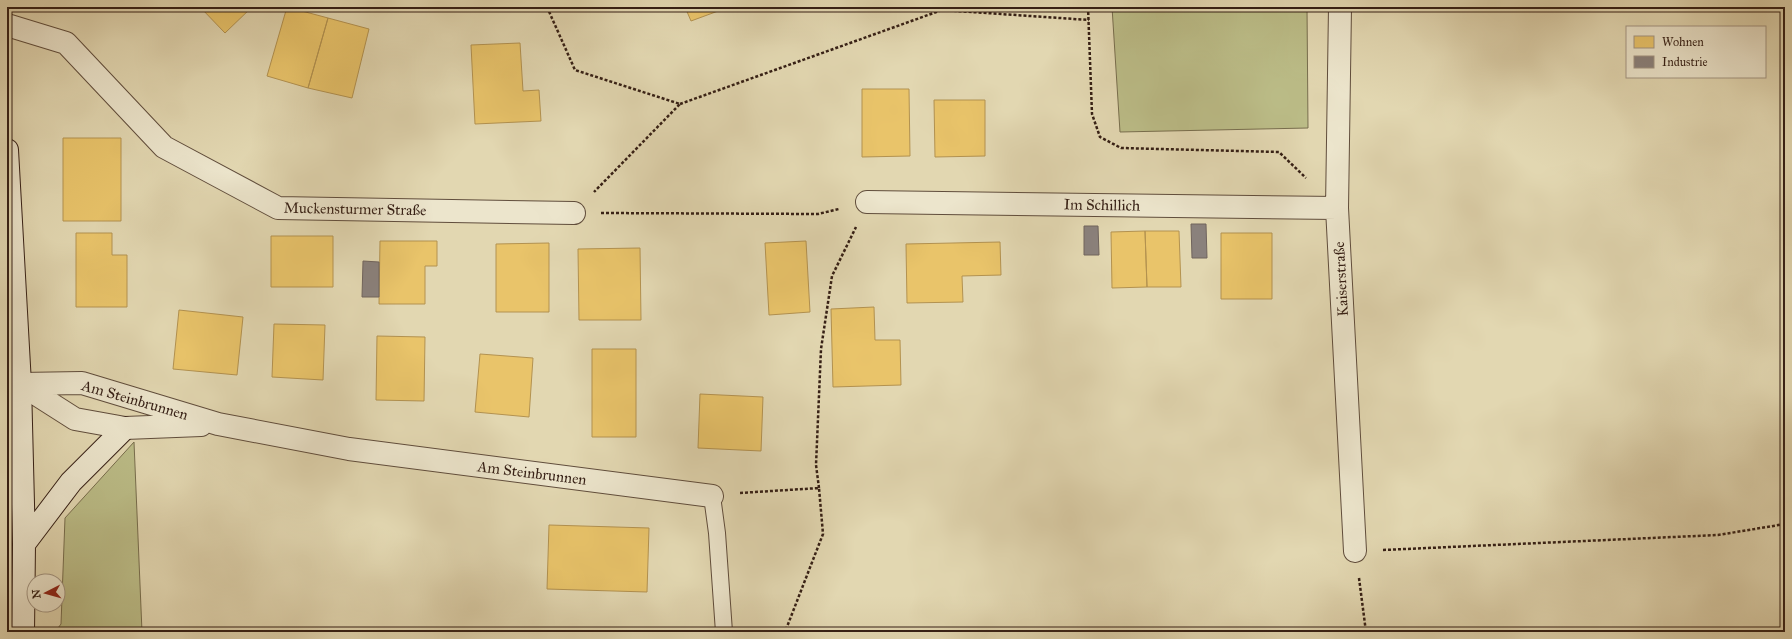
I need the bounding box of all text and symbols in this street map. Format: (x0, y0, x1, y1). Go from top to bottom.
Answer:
legend (1626, 26, 1766, 78)
text: Wohnen (1662, 35, 1704, 49)
text: Industrie (1662, 55, 1707, 69)
street label: Im Schillich (1064, 195, 1141, 215)
street label: Muckensturmer Straße (283, 199, 427, 219)
street label: Kaiserstraße (1330, 241, 1352, 317)
street label: Am Steinbrunnen (79, 376, 190, 424)
street label: Am Steinbrunnen (475, 457, 588, 489)
north arrow (26, 573, 66, 613)
text: N (30, 588, 44, 599)

